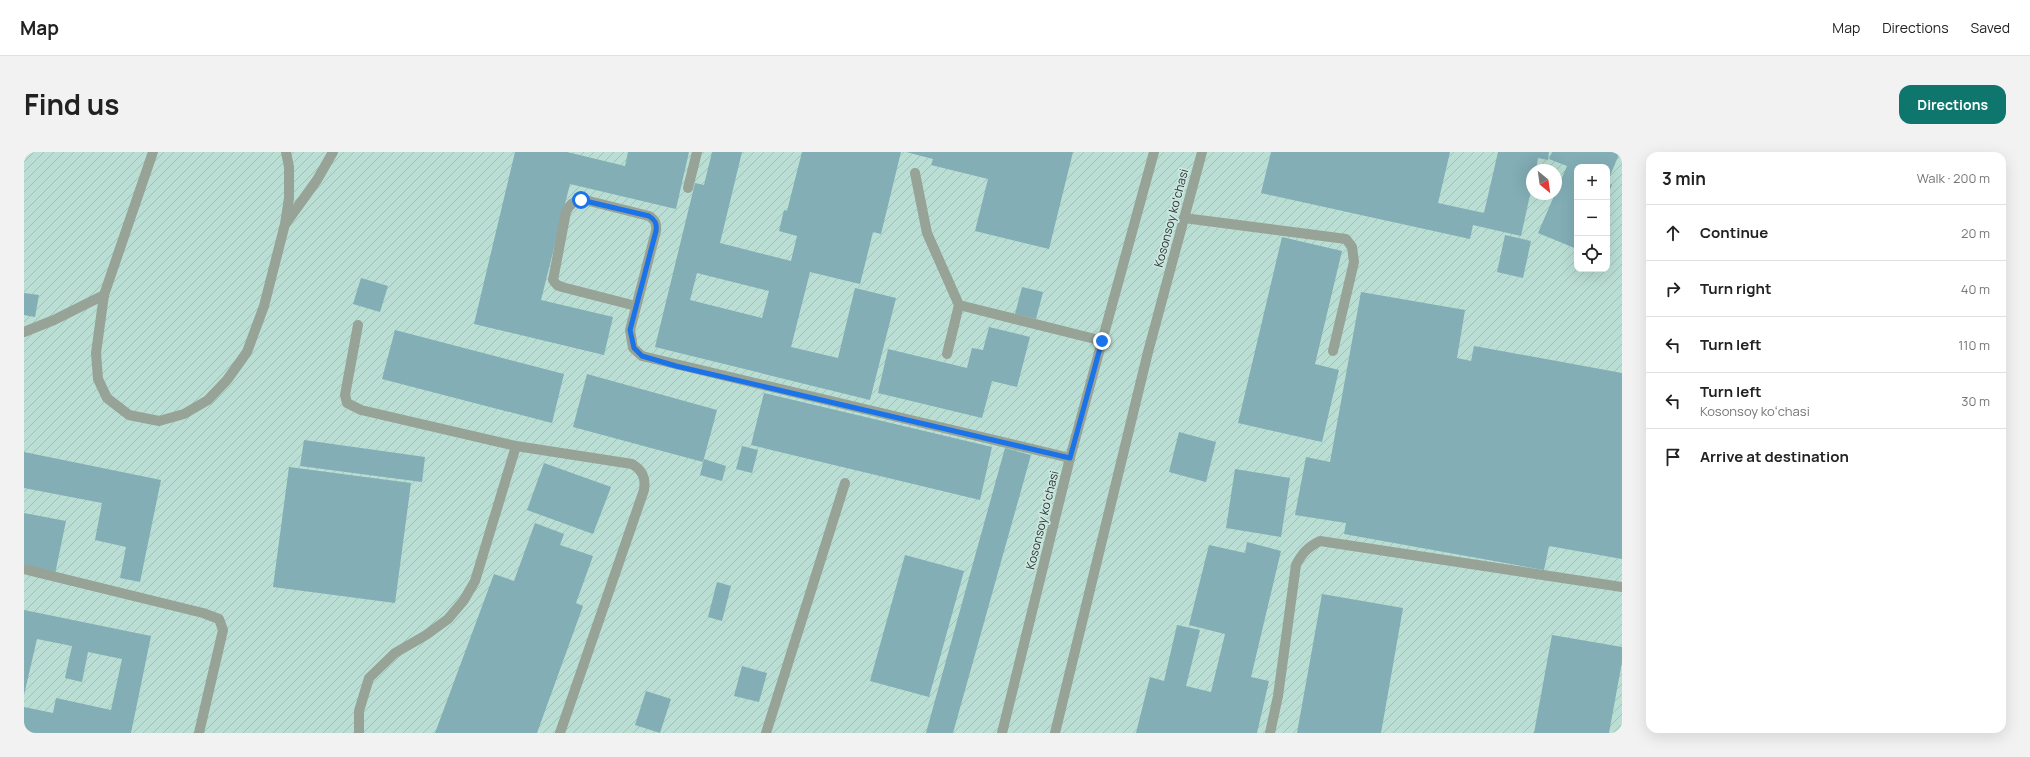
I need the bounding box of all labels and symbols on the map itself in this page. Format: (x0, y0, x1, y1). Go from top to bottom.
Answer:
north arrow (1526, 164, 1562, 200)
street label: Kosonsoy koʻchasi (1150, 167, 1192, 269)
route start (572, 191, 590, 209)
route end (1093, 332, 1111, 350)
street label: Kosonsoy koʻchasi (1022, 469, 1062, 571)

